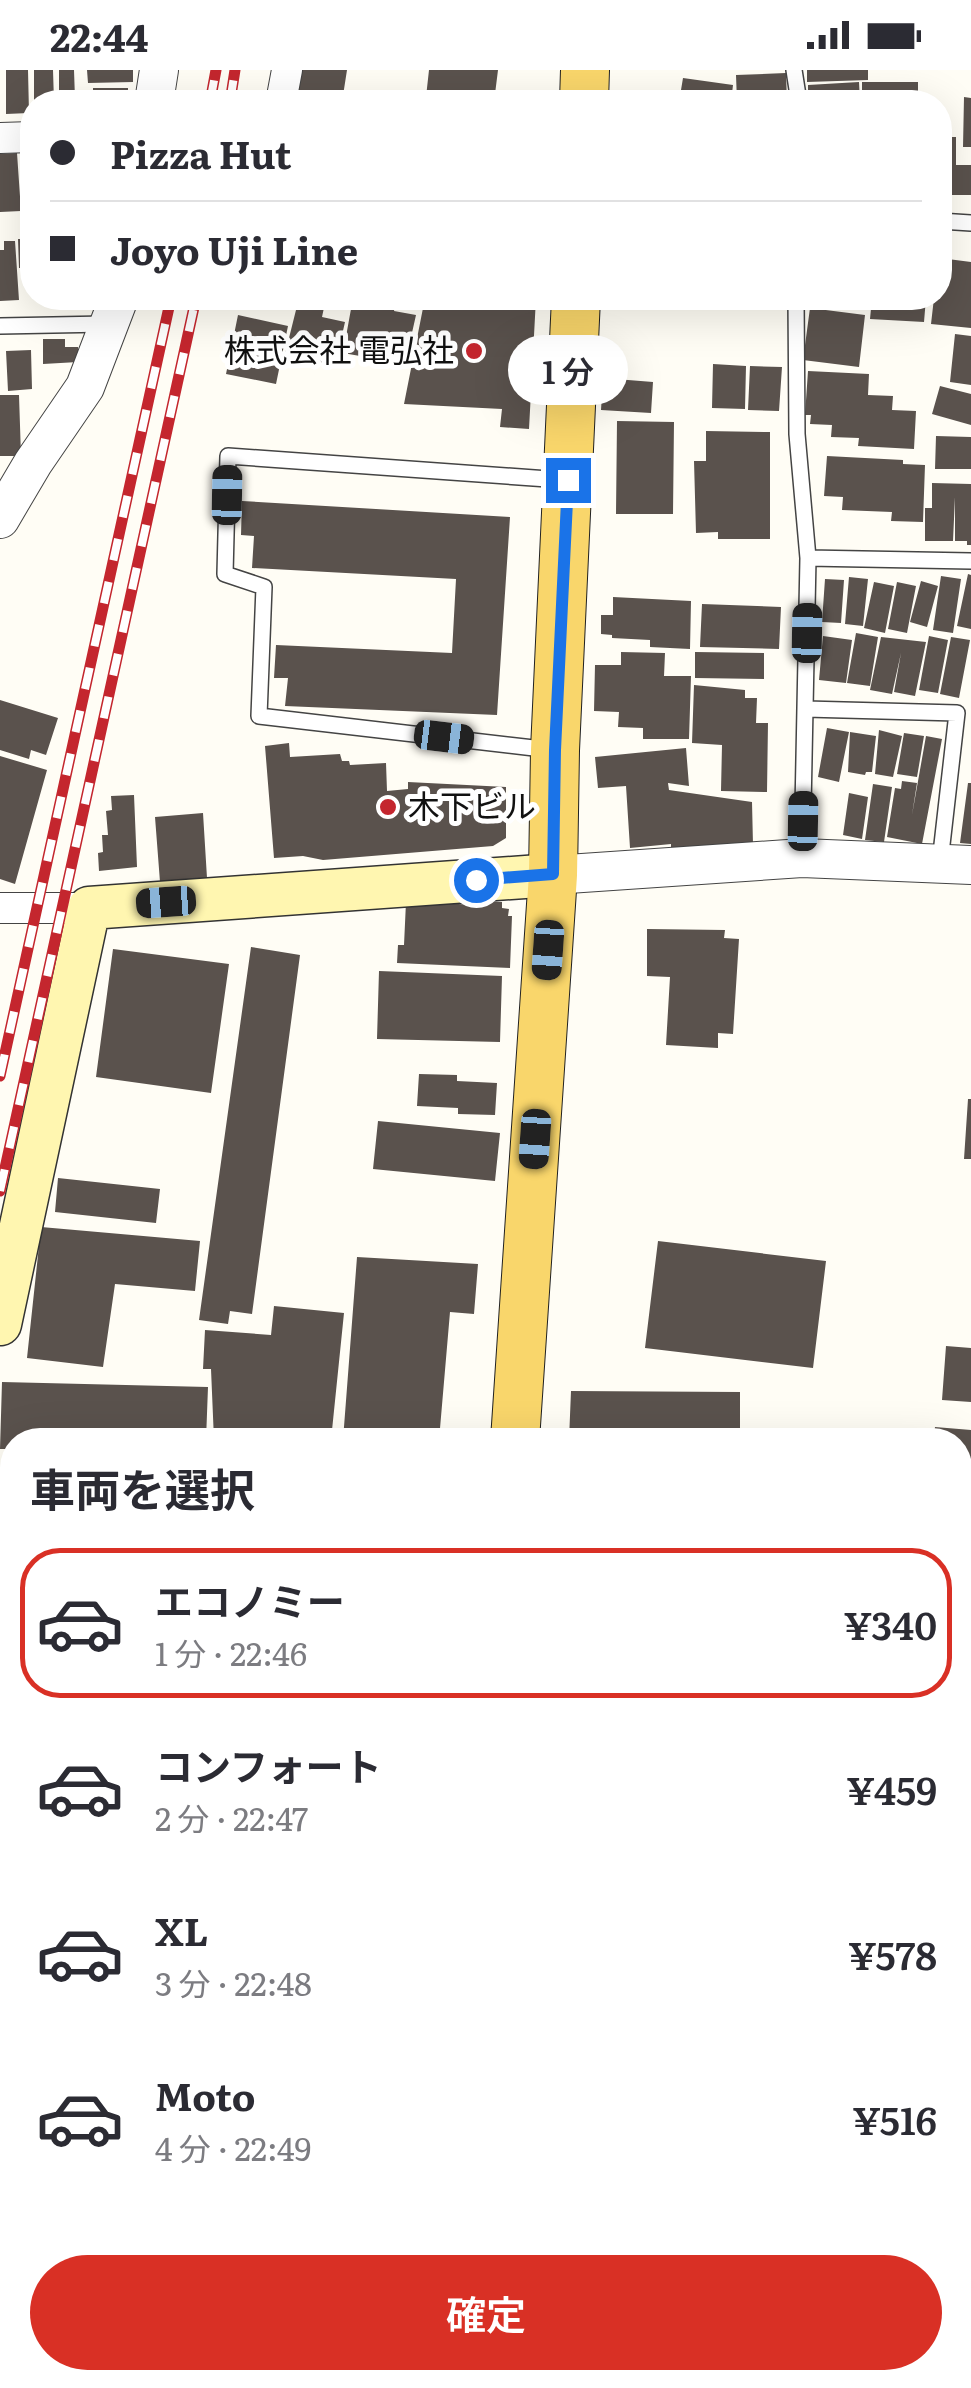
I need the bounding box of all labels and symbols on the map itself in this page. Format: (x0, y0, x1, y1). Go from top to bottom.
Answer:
place label: 株式会社 電弘社 (224, 324, 454, 372)
callout: 1 分 (508, 335, 628, 405)
marker: 株式会社 電弘社 (463, 340, 485, 362)
route end (546, 458, 591, 503)
car (211, 465, 243, 525)
car (791, 603, 823, 663)
car (412, 718, 476, 756)
place label: 木下ビル (408, 780, 536, 828)
car (787, 791, 819, 851)
marker: 木下ビル (377, 796, 399, 818)
route start (454, 858, 499, 903)
car (135, 885, 197, 919)
car (531, 919, 565, 981)
car (518, 1108, 552, 1170)

